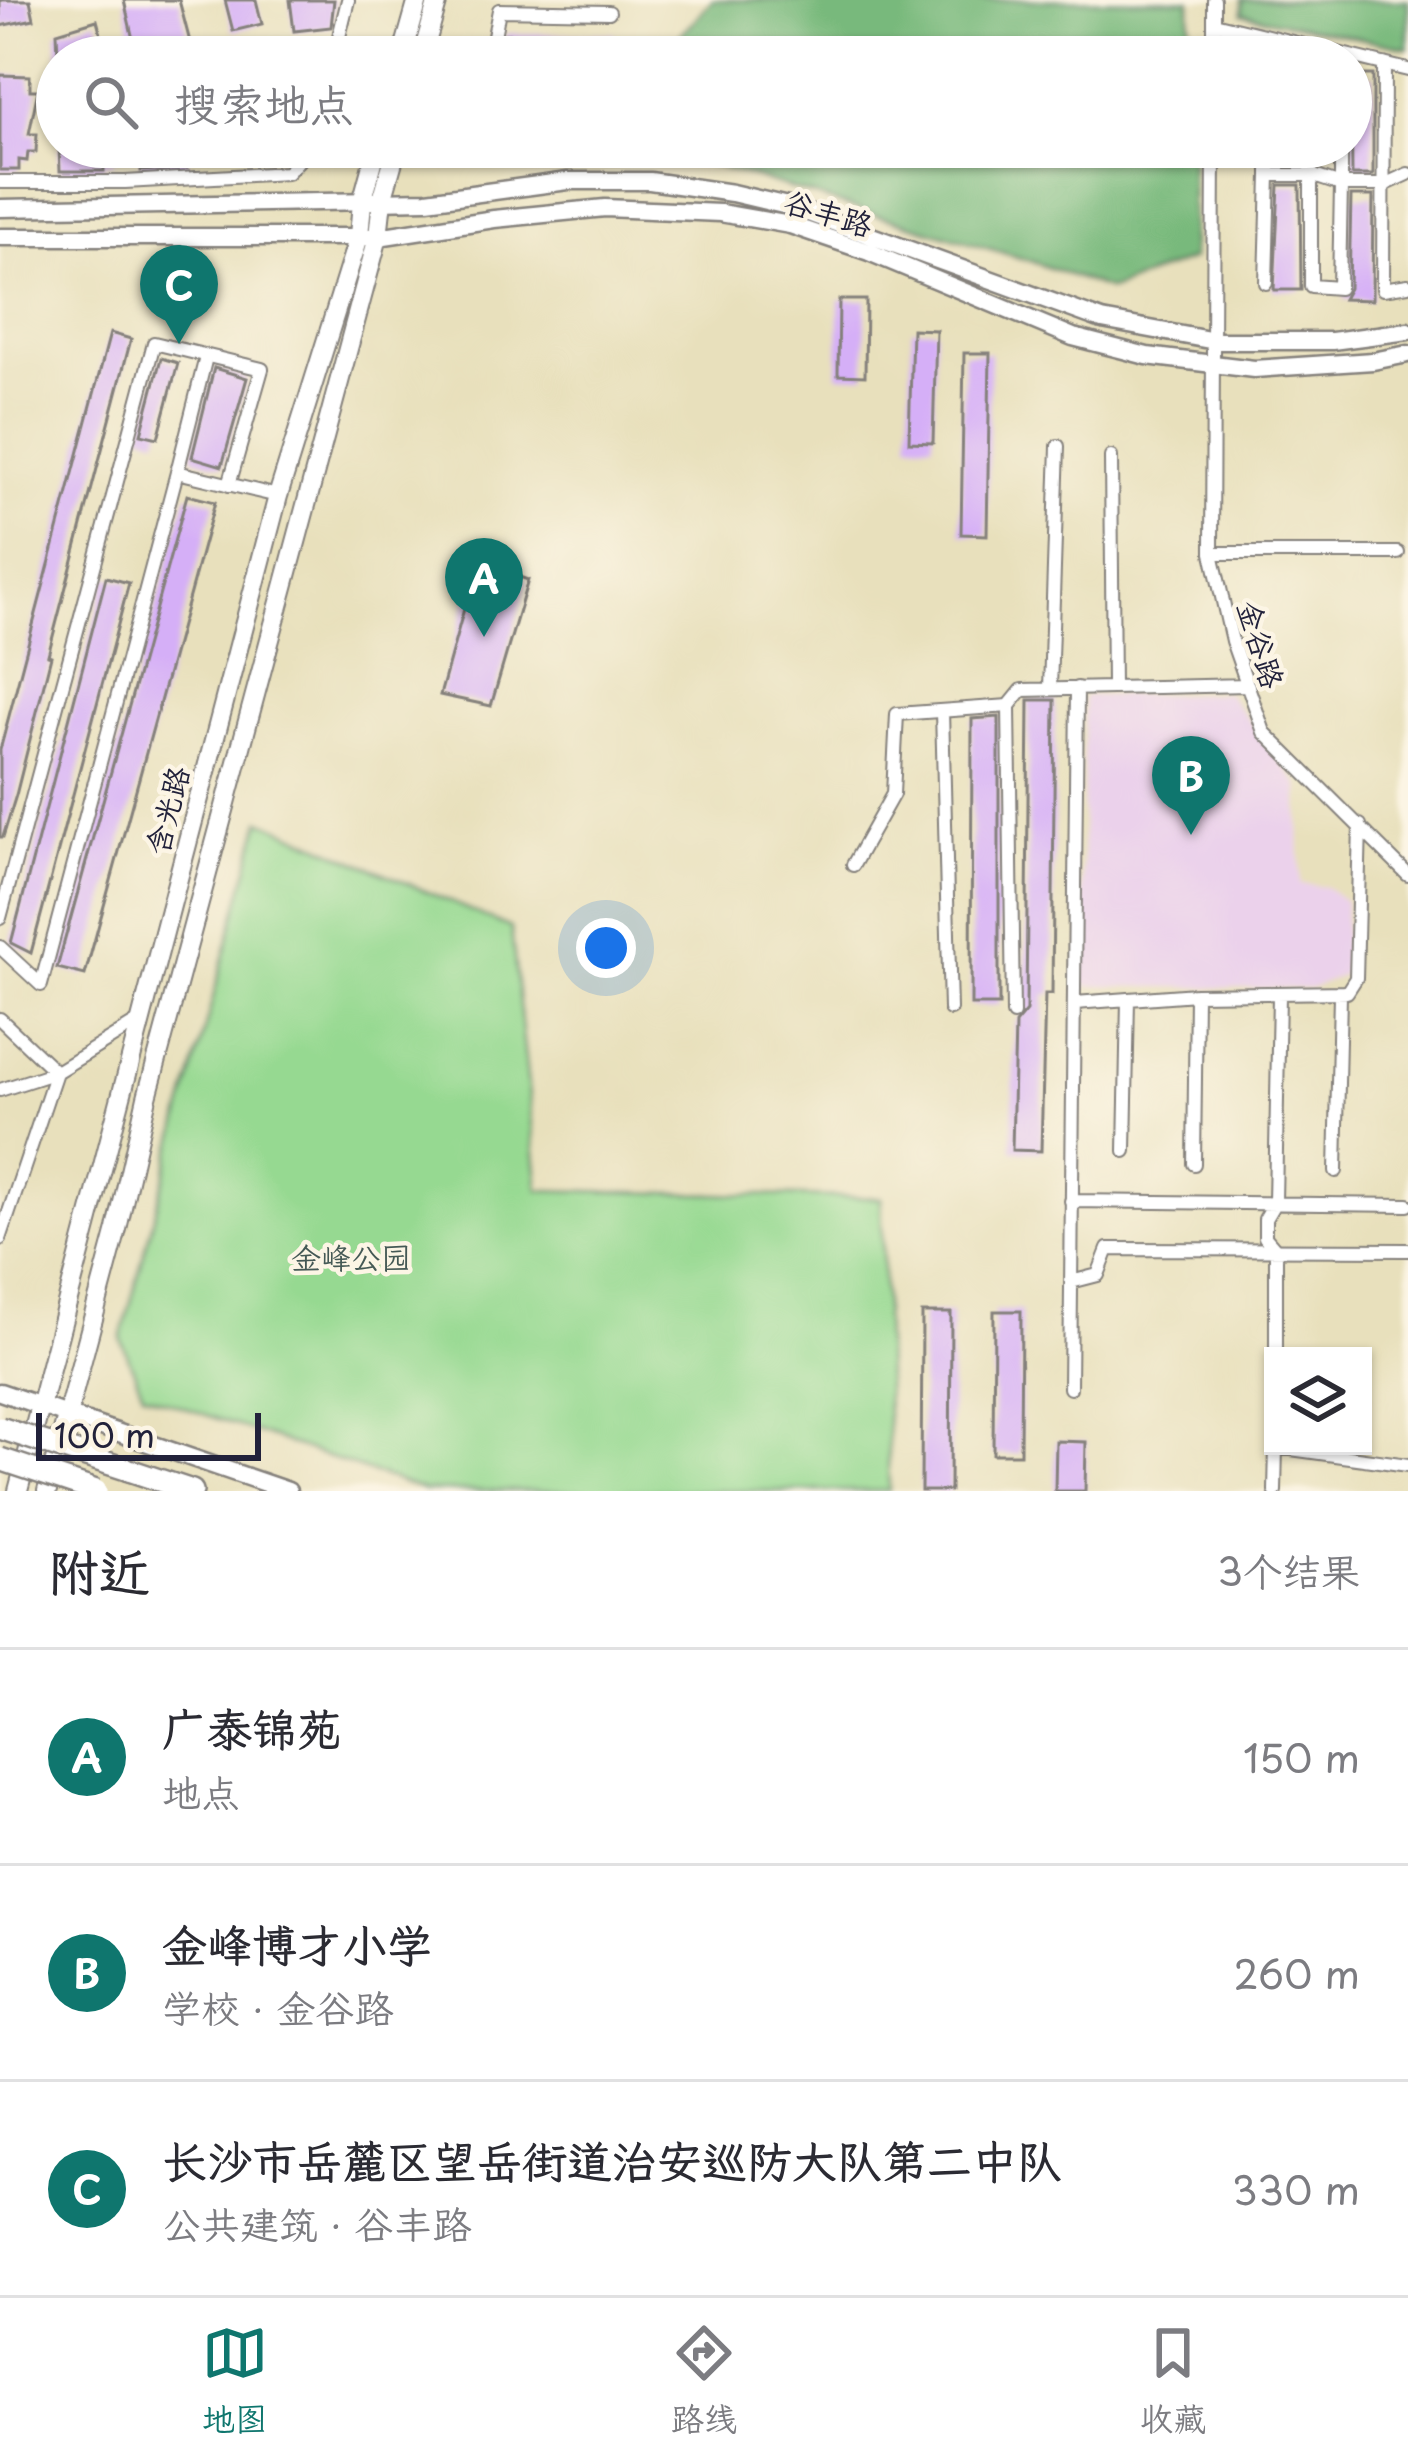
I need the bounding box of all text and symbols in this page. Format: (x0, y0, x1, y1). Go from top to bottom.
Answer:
search box (36, 36, 1372, 168)
text: 搜索地点 (174, 68, 354, 136)
icon: search (78, 69, 144, 135)
street label: 谷丰路 (779, 177, 879, 247)
pin: C (140, 245, 218, 344)
pin: A (445, 538, 523, 637)
street label: 金谷路 (1227, 594, 1297, 694)
pin: B (1152, 736, 1230, 835)
street label: 含光路 (133, 761, 199, 859)
your location (576, 918, 636, 978)
park label: 金峰公园 (291, 1234, 411, 1279)
map controls (1264, 1347, 1372, 1455)
button: layers (1264, 1347, 1372, 1455)
scale bar (36, 1407, 261, 1460)
text: 100 m (54, 1409, 155, 1459)
text: 附近 (48, 1531, 150, 1608)
text: 3个结果 (1217, 1540, 1360, 1599)
text: 广泰锦苑 (162, 1693, 342, 1761)
text: A (72, 1727, 102, 1786)
text: 150 m (1243, 1727, 1360, 1786)
text: 地点 (162, 1761, 240, 1820)
text: 金峰博才小学 (162, 1909, 432, 1977)
text: B (74, 1943, 100, 2002)
text: 260 m (1233, 1943, 1360, 2002)
text: 学校 · 金谷路 (162, 1977, 394, 2036)
text: 长沙市岳麓区望岳街道治安巡防大队第二中队 (162, 2125, 1062, 2193)
text: C (72, 2159, 102, 2218)
text: 330 m (1232, 2159, 1360, 2218)
text: 公共建筑 · 谷丰路 (162, 2193, 472, 2252)
tab: 地图 (202, 2320, 268, 2442)
tab: 路线 (671, 2320, 737, 2442)
tab: 收藏 (1140, 2320, 1206, 2442)

